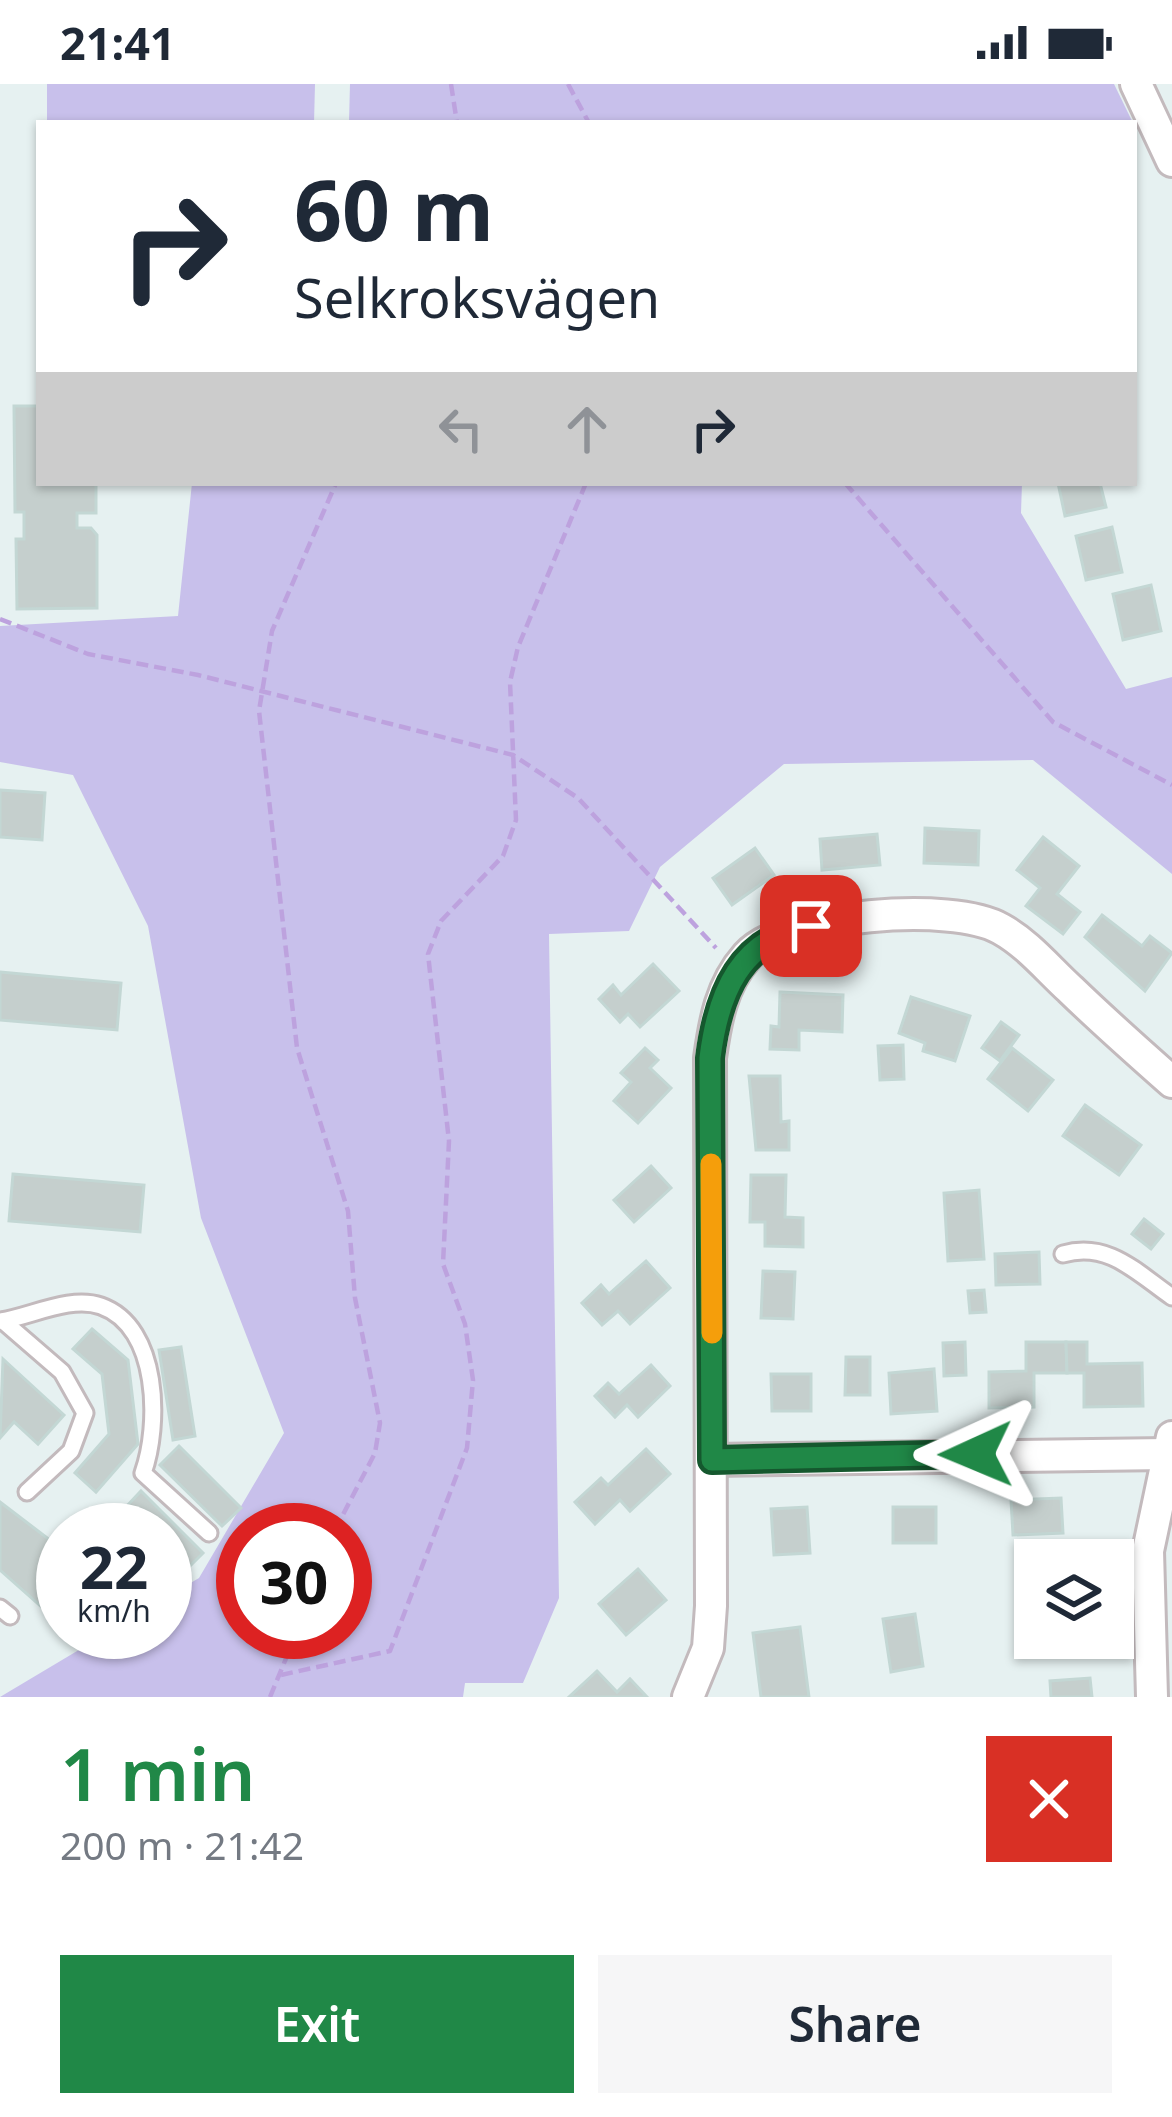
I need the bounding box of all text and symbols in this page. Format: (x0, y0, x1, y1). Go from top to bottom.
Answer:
text: 21:41 (60, 12, 176, 73)
text: 60 m (294, 151, 494, 266)
icon: right (96, 168, 252, 324)
text: Selkroksvägen (294, 260, 660, 334)
icon: left (428, 396, 494, 462)
icon: ahead (554, 396, 620, 462)
icon: right (680, 396, 746, 462)
pin (760, 875, 862, 977)
icon: arrive (778, 893, 844, 959)
position arrow (913, 1391, 1039, 1517)
speed limit sign: 30 (216, 1503, 372, 1659)
text: 22 (80, 1525, 148, 1607)
map controls (1014, 1539, 1134, 1659)
button: layers (1014, 1539, 1134, 1659)
text: km/h (77, 1590, 151, 1631)
text: 1 min (60, 1724, 255, 1822)
button: close (986, 1736, 1112, 1862)
text: 200 m · 21:42 (60, 1818, 304, 1871)
button: Exit (60, 1955, 574, 2093)
button: Share (598, 1955, 1112, 2093)

